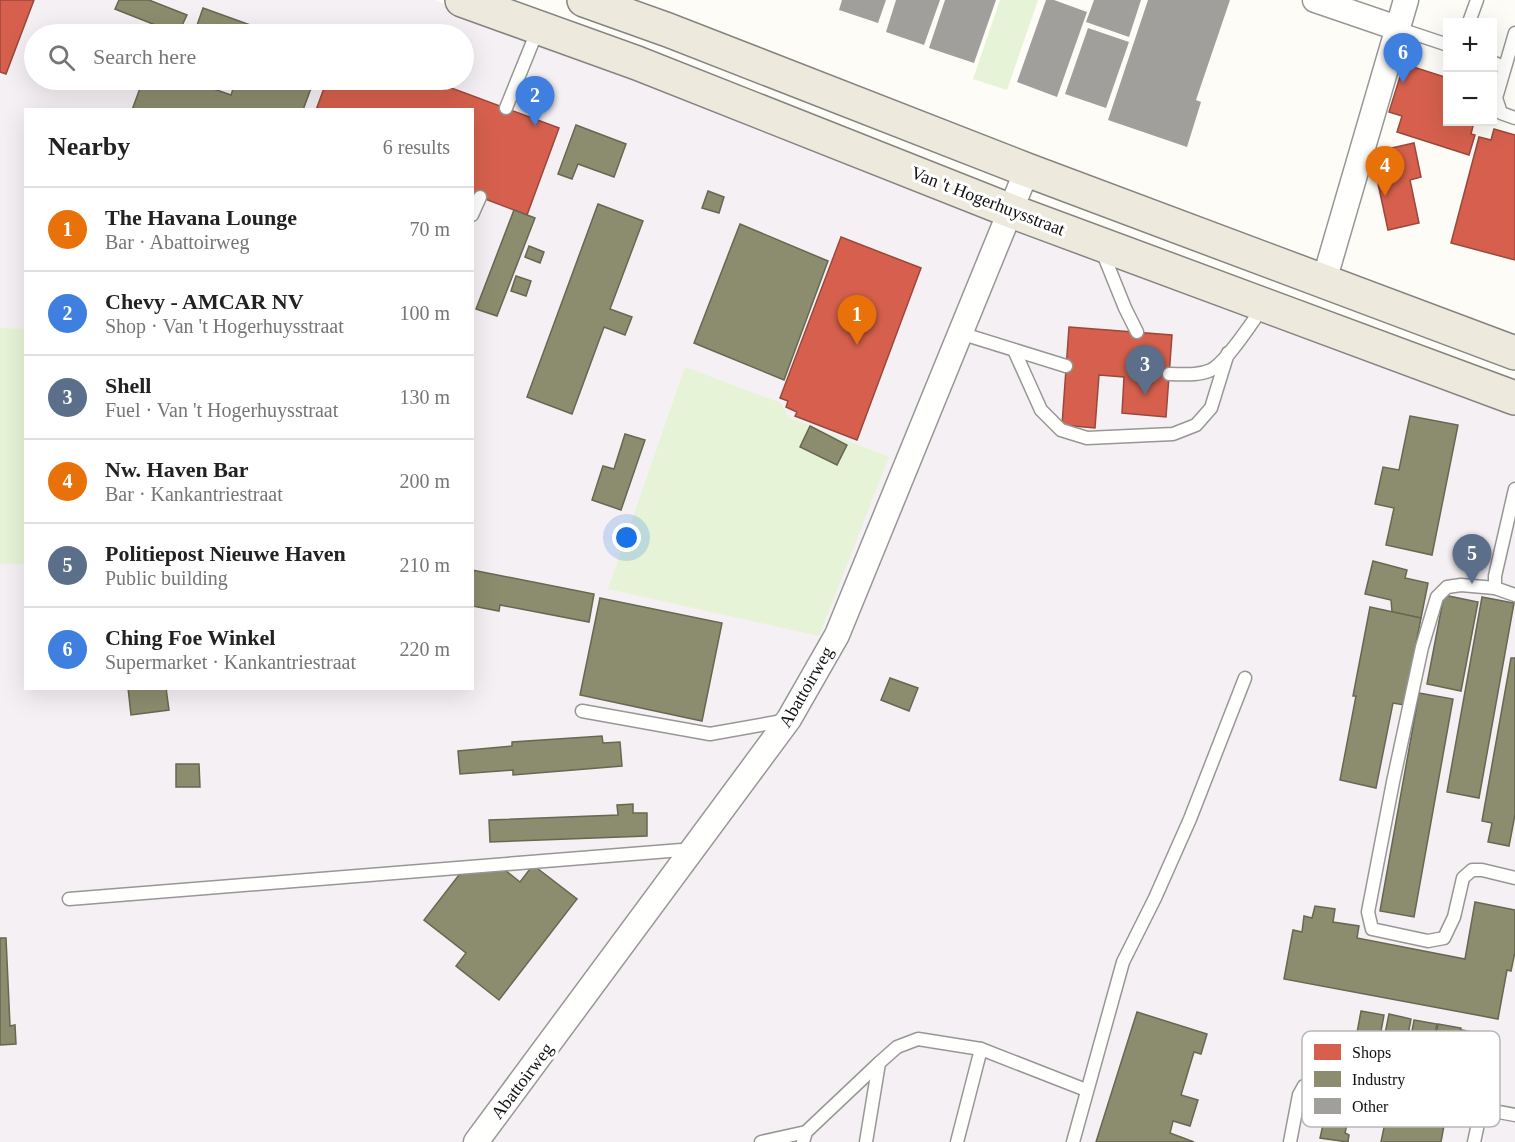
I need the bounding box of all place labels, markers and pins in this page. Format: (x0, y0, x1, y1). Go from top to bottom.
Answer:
pin: 6 (1384, 34, 1422, 83)
pin: 2 (516, 76, 554, 126)
pin: 4 (1366, 146, 1404, 196)
pin: 1 (838, 296, 876, 345)
pin: 3 (1126, 346, 1164, 395)
pin: 5 (1452, 534, 1492, 584)

